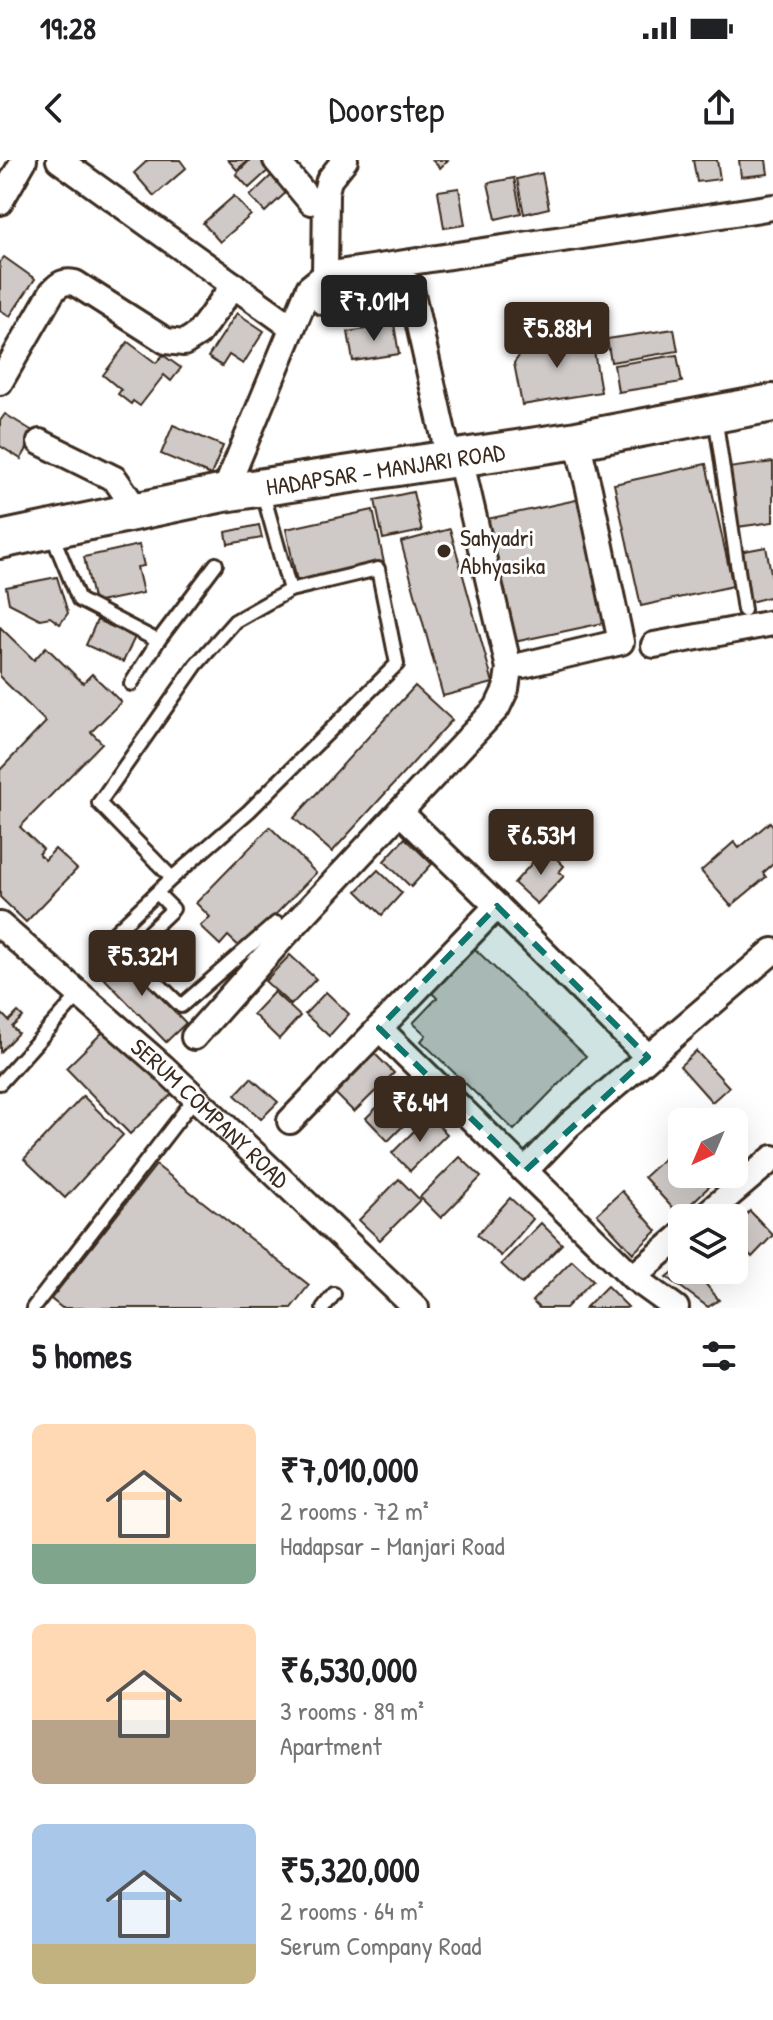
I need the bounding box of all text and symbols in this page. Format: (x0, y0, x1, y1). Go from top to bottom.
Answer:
text: 19:28 (40, 8, 96, 48)
text: Doorstep (329, 84, 444, 133)
icon: back (32, 86, 76, 130)
icon: share (697, 86, 741, 130)
pin: ₹7.01M (309, 275, 439, 343)
text: ₹7.01M (339, 283, 409, 318)
pin: ₹5.88M (492, 302, 622, 370)
text: ₹5.88M (522, 310, 592, 345)
street label: HADAPSAR - MANJARI ROAD (264, 435, 507, 502)
place label: Sahyadri Abhyasika (460, 521, 545, 581)
marker: Sahyadri Abhyasika (435, 542, 453, 560)
pin: ₹6.53M (476, 809, 606, 877)
text: ₹6.53M (507, 817, 575, 852)
pin: ₹5.32M (77, 930, 207, 998)
text: ₹5.32M (107, 938, 177, 973)
street label: SERUM COMPANY ROAD (124, 1031, 297, 1195)
pin: ₹6.4M (364, 1076, 476, 1144)
text: ₹6.4M (392, 1084, 448, 1119)
north arrow (668, 1108, 748, 1188)
map controls (668, 1108, 748, 1284)
button: layers (668, 1204, 748, 1284)
text: 5 homes (32, 1333, 132, 1379)
icon: filters (697, 1334, 741, 1378)
text: ₹7,010,000 (280, 1447, 419, 1493)
icon: home (96, 1456, 192, 1552)
text: 2 rooms · 72 m² (280, 1493, 429, 1528)
text: Hadapsar - Manjari Road (280, 1528, 505, 1563)
text: ₹6,530,000 (280, 1647, 417, 1693)
icon: home (96, 1656, 192, 1752)
text: 3 rooms · 89 m² (280, 1693, 424, 1728)
text: Apartment (280, 1728, 382, 1763)
text: ₹5,320,000 (280, 1847, 420, 1893)
icon: home (96, 1856, 192, 1952)
text: 2 rooms · 64 m² (280, 1893, 424, 1928)
text: Serum Company Road (280, 1928, 481, 1963)

